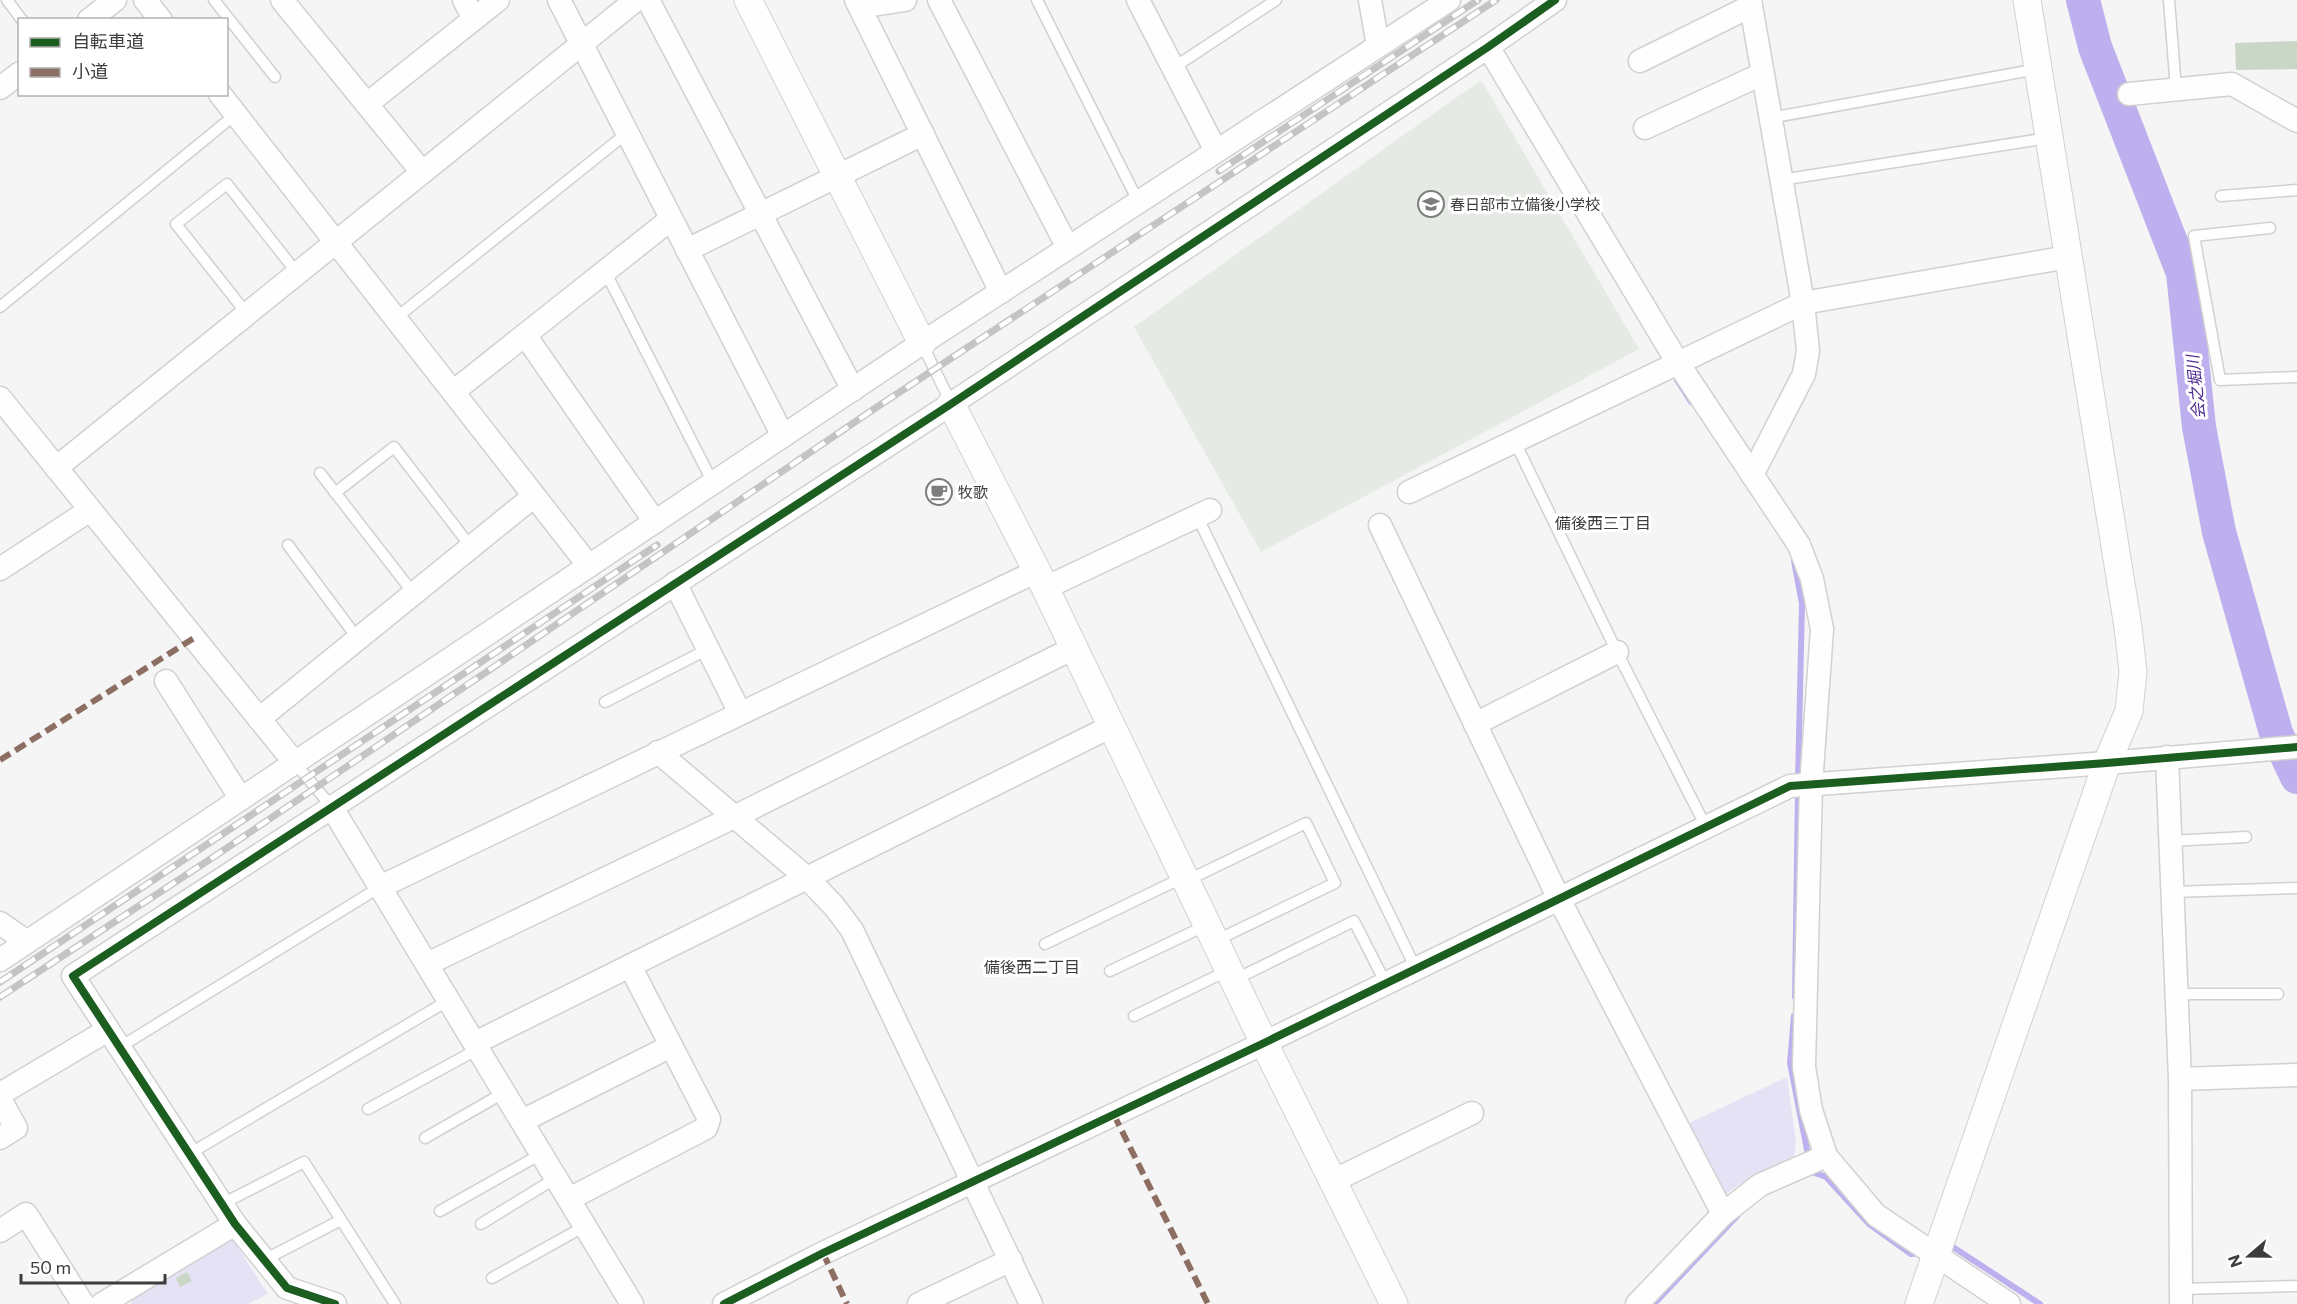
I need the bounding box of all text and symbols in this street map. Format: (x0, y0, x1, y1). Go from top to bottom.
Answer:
legend (18, 18, 228, 96)
text: 自転車道 (72, 30, 144, 52)
text: 小道 (72, 60, 108, 82)
school or university icon: 春日部市立備後小学校 (1416, 189, 1446, 219)
place label: 春日部市立備後小学校 (1450, 195, 1600, 213)
water label: 会之堀川 (2182, 352, 2208, 420)
cafe icon: 牧歌 (924, 477, 954, 507)
place label: 牧歌 (958, 483, 988, 501)
district label: 備後西三丁目 (1555, 513, 1651, 532)
district label: 備後西二丁目 (984, 957, 1080, 976)
north arrow (2219, 1226, 2279, 1286)
scale bar (21, 1247, 165, 1285)
text: N (2223, 1252, 2245, 1270)
text: 50 m (30, 1256, 71, 1278)

